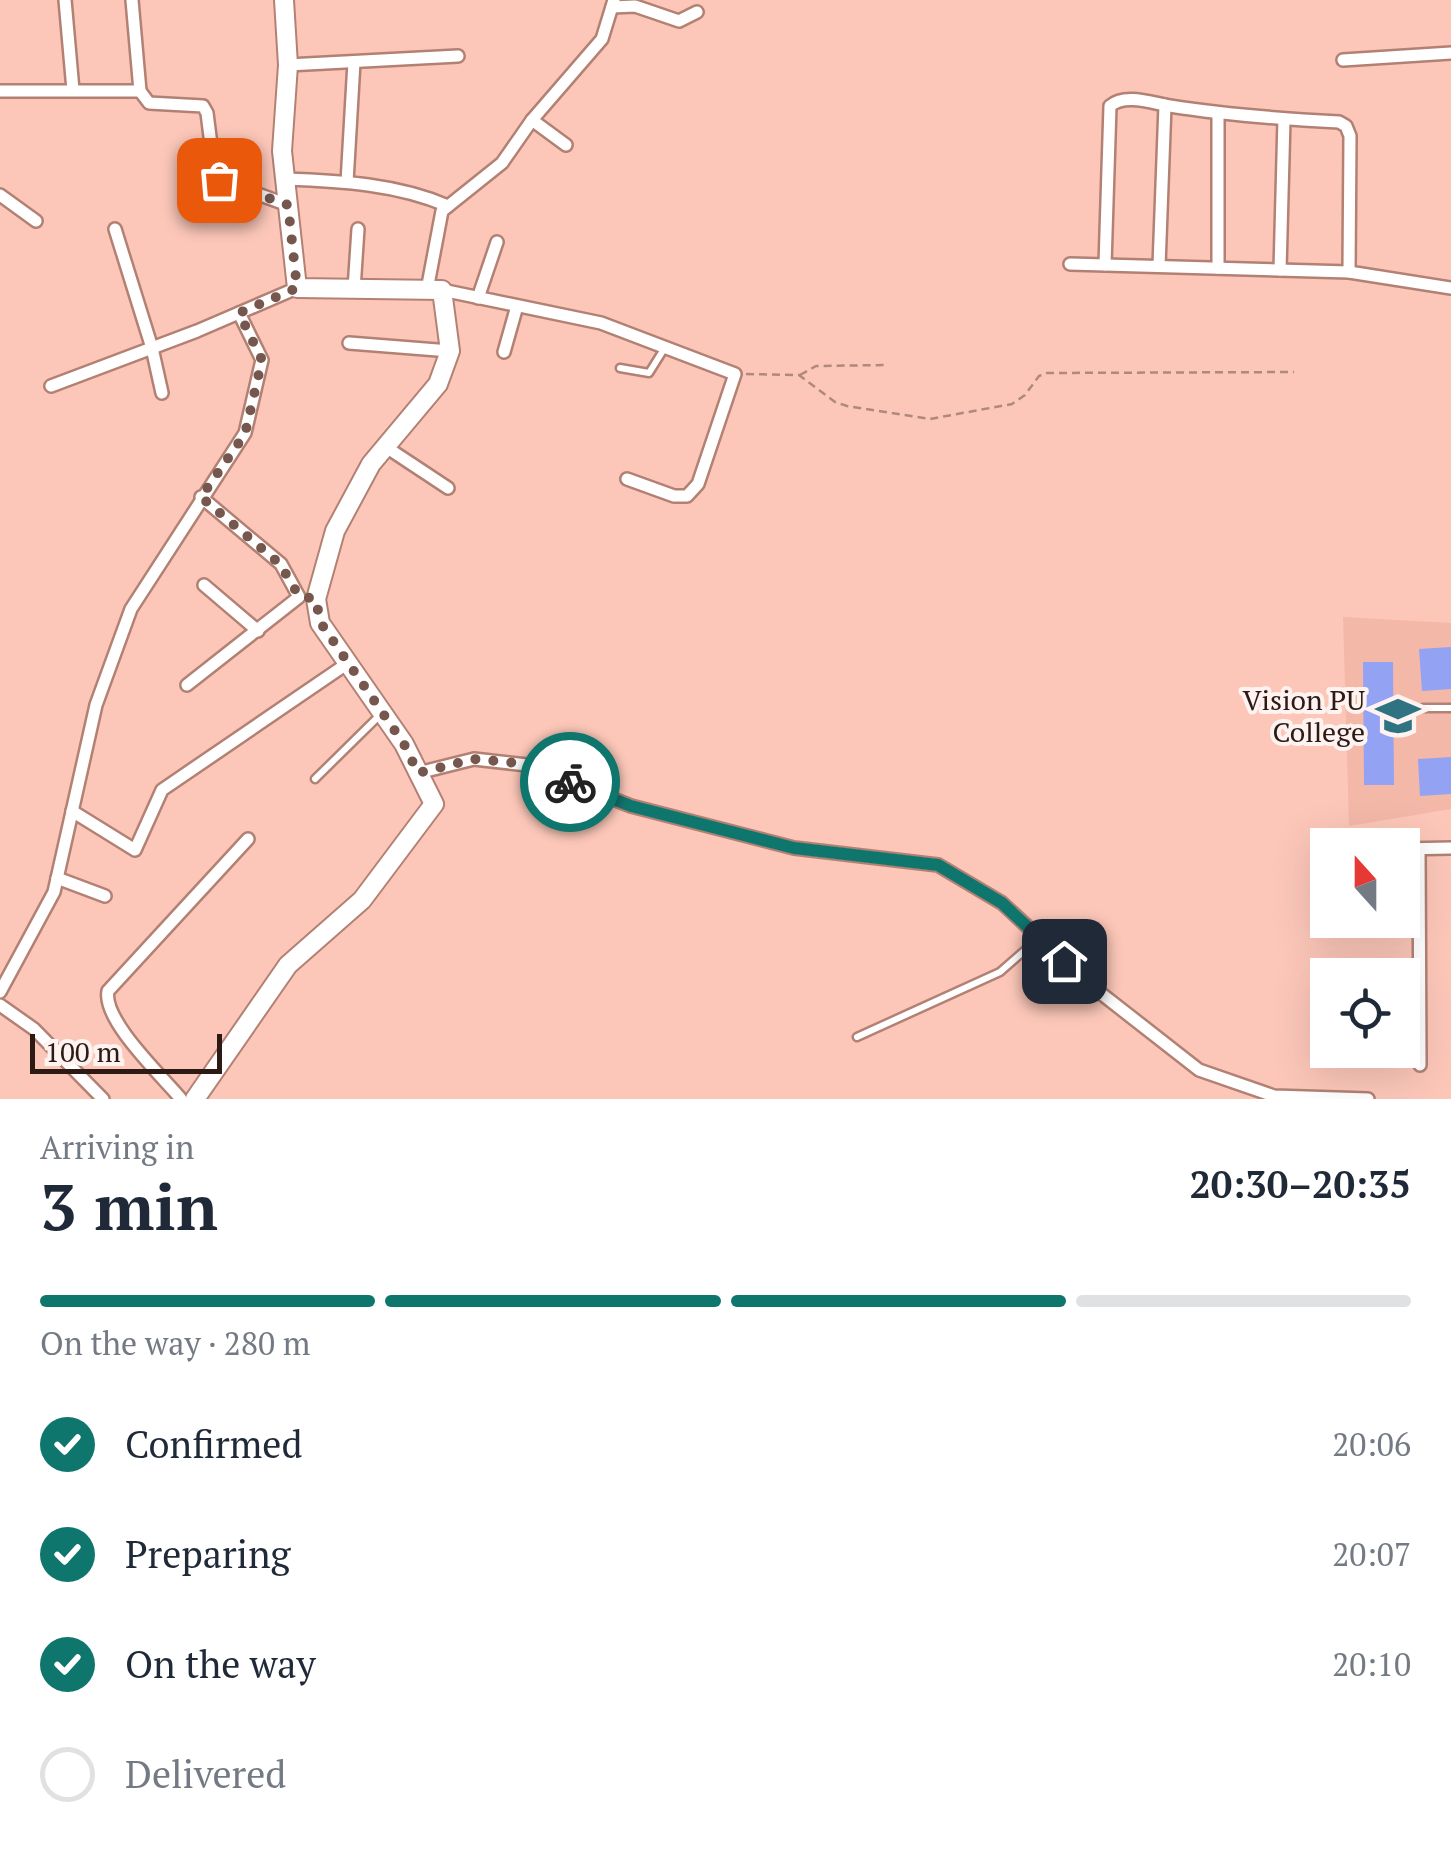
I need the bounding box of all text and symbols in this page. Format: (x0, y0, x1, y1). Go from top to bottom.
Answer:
pin (177, 138, 262, 223)
icon: bag (192, 153, 247, 208)
place label: Vision PU College (1242, 681, 1365, 750)
school or university icon: Vision PU College (1374, 692, 1422, 740)
courier (520, 732, 620, 832)
icon: bike (543, 755, 598, 810)
north arrow (1310, 828, 1420, 938)
map controls (1310, 828, 1420, 1068)
pin (1022, 919, 1107, 1004)
icon: home (1037, 934, 1092, 989)
button: locate (1310, 958, 1420, 1068)
scale bar (30, 1029, 222, 1074)
text: 100 m (45, 1033, 121, 1070)
text: Arriving in (40, 1126, 194, 1168)
text: 20:30–20:35 (1189, 1159, 1411, 1209)
text: 3 min (40, 1162, 218, 1249)
text: On the way · 280 m (40, 1322, 310, 1364)
icon: check (40, 1417, 95, 1472)
text: Confirmed (125, 1419, 303, 1469)
text: 20:06 (1332, 1423, 1411, 1465)
icon: check (40, 1527, 95, 1582)
text: Preparing (125, 1529, 291, 1579)
text: 20:07 (1332, 1533, 1411, 1575)
icon: check (40, 1637, 95, 1692)
text: On the way (125, 1639, 316, 1689)
text: 20:10 (1332, 1643, 1411, 1685)
text: Delivered (125, 1749, 286, 1799)

